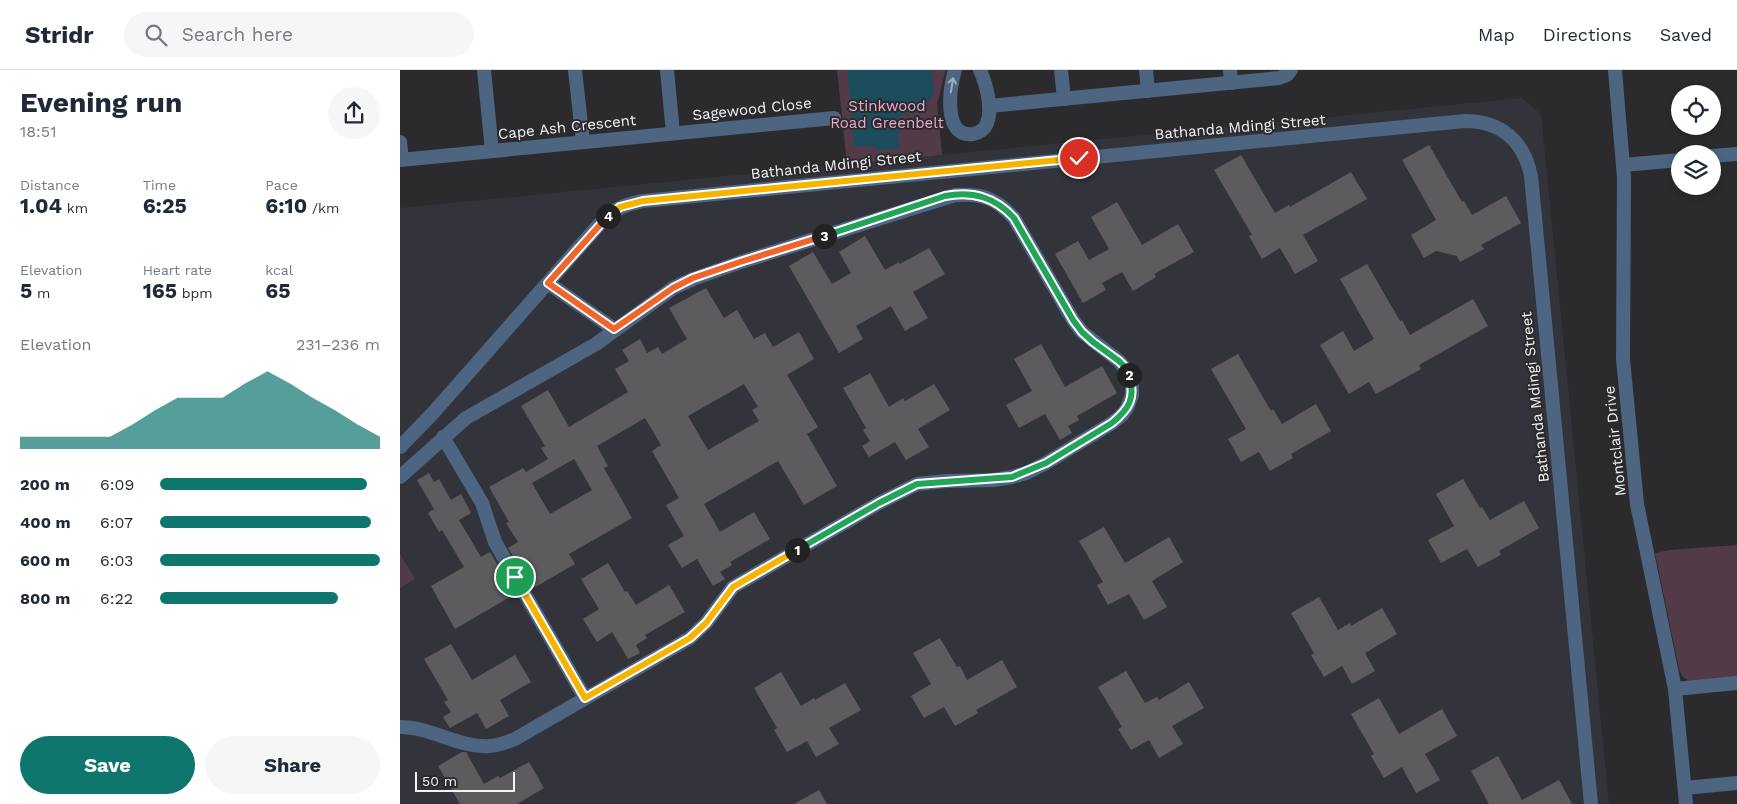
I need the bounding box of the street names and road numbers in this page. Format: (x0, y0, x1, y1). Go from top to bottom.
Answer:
street label: Sagewood Close (692, 94, 812, 124)
street label: Bathanda Mdingi Street (1154, 110, 1327, 143)
street label: Cape Ash Crescent (497, 111, 638, 143)
street label: Bathanda Mdingi Street (750, 147, 923, 183)
street label: Bathanda Mdingi Street (1517, 310, 1553, 483)
street label: Montclair Drive (1600, 385, 1630, 497)

